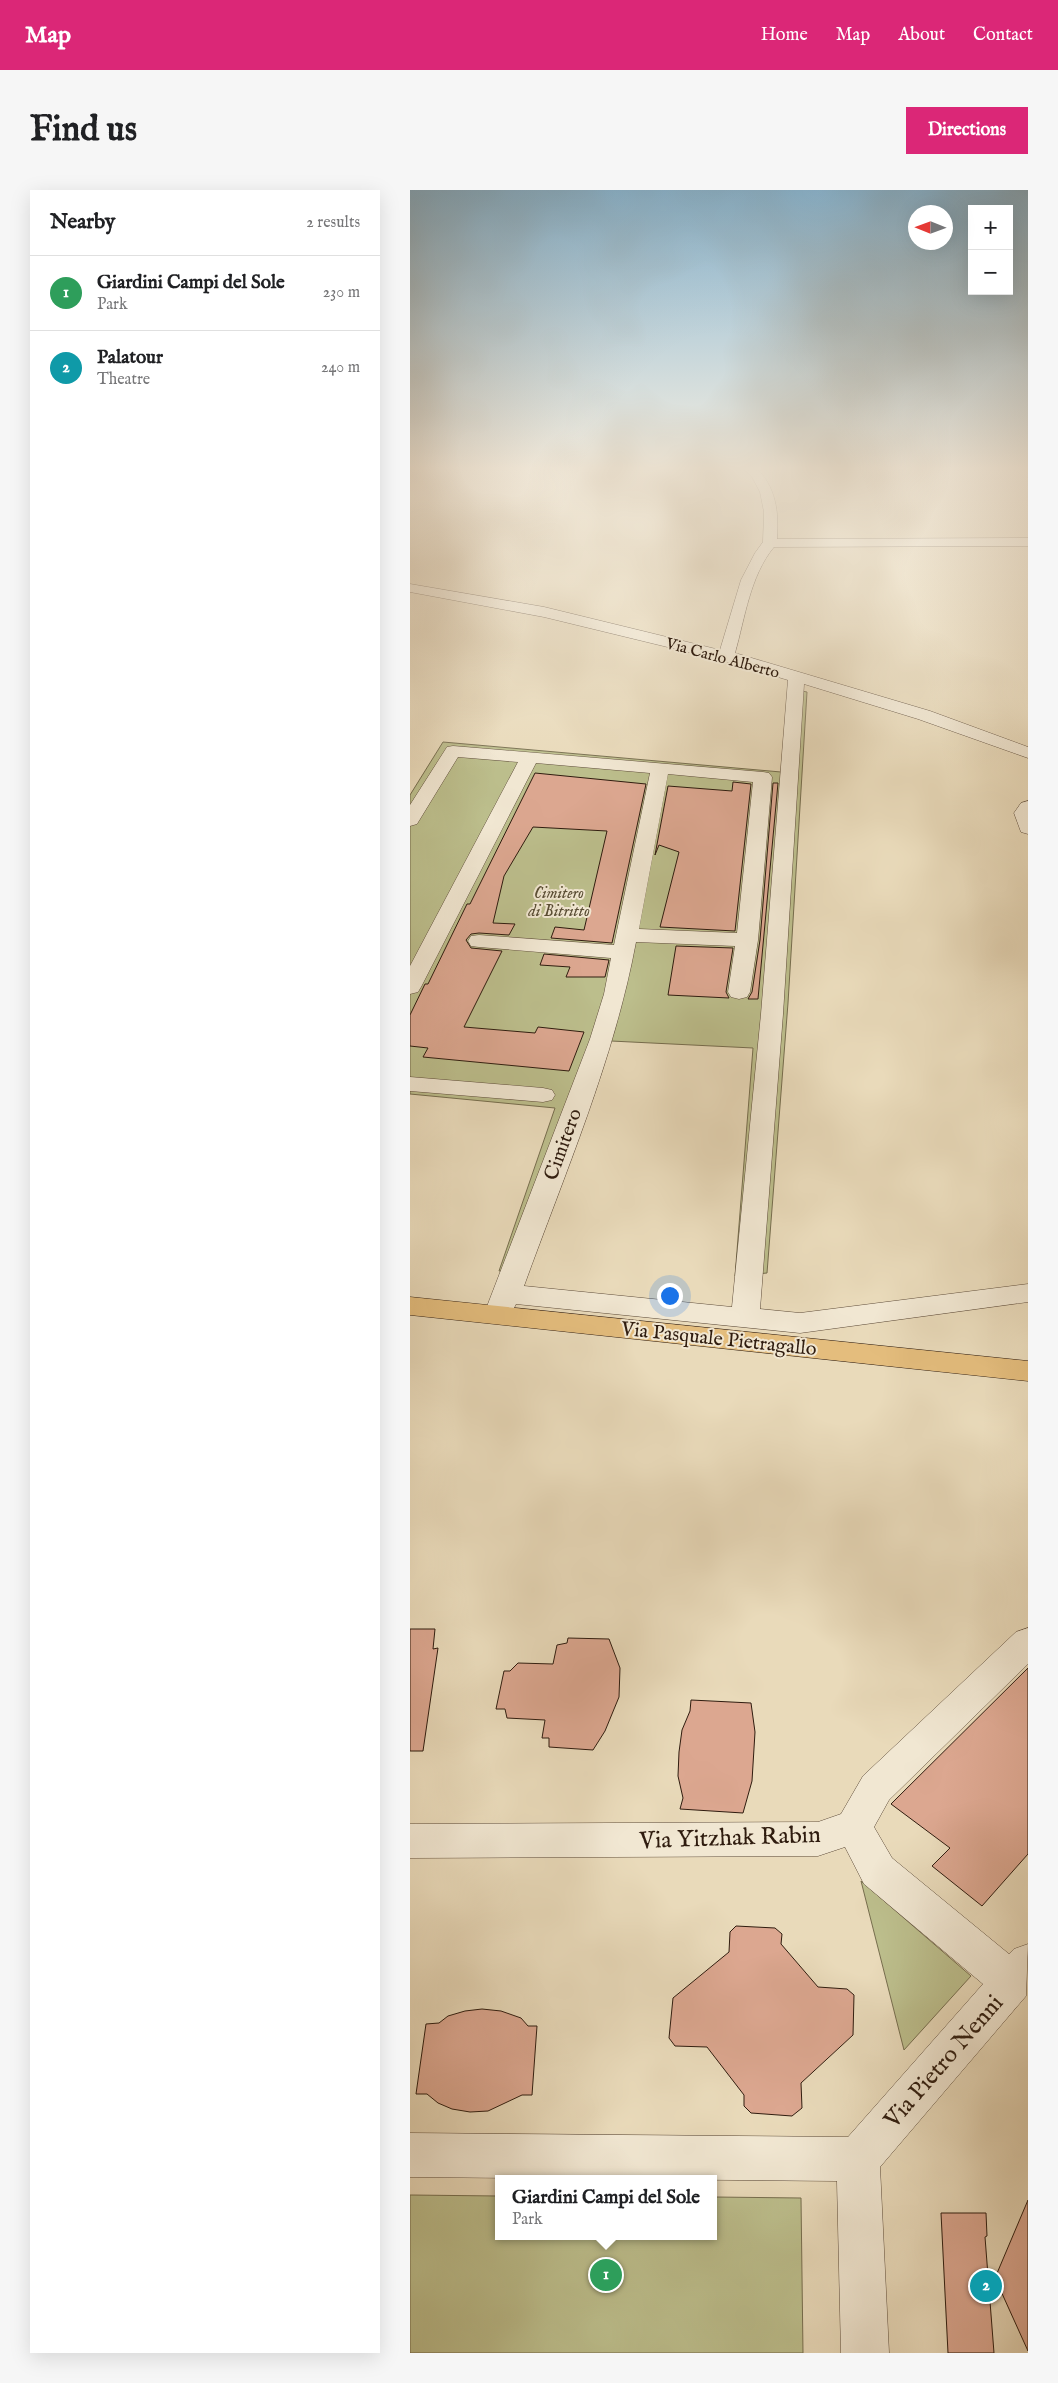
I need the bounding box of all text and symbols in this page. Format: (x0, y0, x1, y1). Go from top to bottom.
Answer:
text: Map (25, 20, 71, 51)
text: Home (761, 24, 808, 47)
text: Map (836, 24, 870, 47)
text: About (898, 24, 945, 47)
text: Contact (973, 24, 1033, 47)
button: Directions (906, 107, 1028, 154)
text: Find us (30, 108, 137, 153)
north arrow (908, 205, 953, 250)
map controls (968, 205, 1013, 295)
button: + (968, 205, 1013, 250)
text: Nearby (50, 209, 115, 236)
text: 2 results (306, 213, 360, 233)
button: − (968, 250, 1013, 295)
text: Giardini Campi del Sole (97, 271, 285, 295)
text: 1 (63, 283, 69, 303)
text: 230 m (323, 283, 360, 303)
text: Park (97, 295, 127, 315)
text: Palatour (97, 346, 163, 370)
text: 2 (62, 358, 70, 378)
text: 240 m (321, 358, 360, 378)
text: Theatre (97, 370, 150, 390)
street label: Via Carlo Alberto (663, 634, 782, 684)
park label: Cimitero di Bitritto (527, 884, 590, 922)
street label: Cimitero (539, 1105, 588, 1184)
your location (657, 1283, 683, 1309)
street label: Via Pasquale Pietragallo (619, 1317, 818, 1362)
street label: Via Yitzhak Rabin (638, 1820, 822, 1857)
street label: Via Pietro Nenni (877, 1989, 1011, 2136)
popup (495, 2175, 717, 2240)
text: Giardini Campi del Sole (512, 2186, 700, 2210)
text: Park (512, 2210, 543, 2230)
pin: 1 (590, 2256, 622, 2294)
pin: 2 (970, 2267, 1002, 2305)

